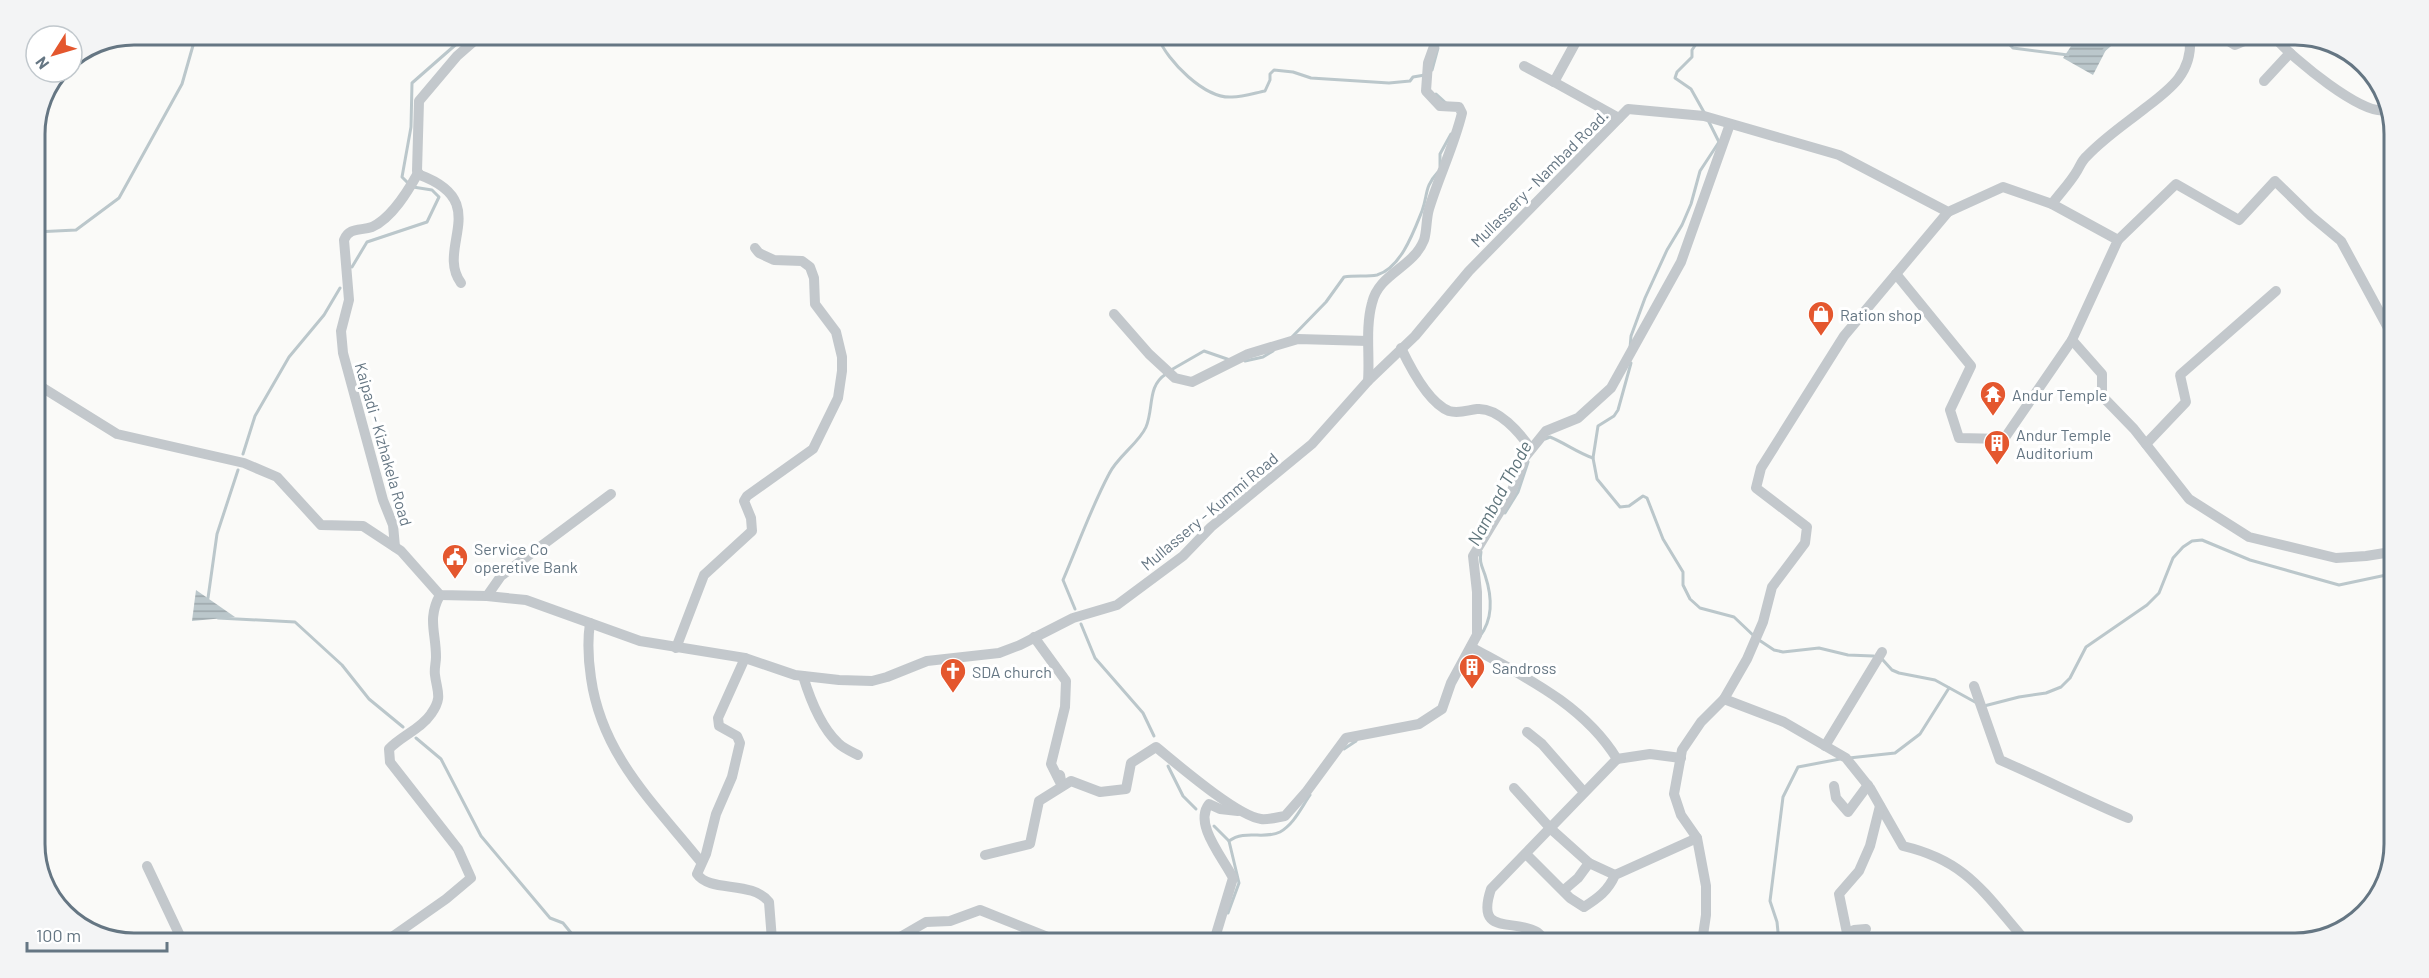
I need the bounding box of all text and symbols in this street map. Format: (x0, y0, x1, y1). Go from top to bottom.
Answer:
north arrow (24, 24, 84, 84)
text: N (31, 53, 52, 73)
street label: Mullassery - Nambad Road. (1466, 105, 1612, 251)
shop icon: Ration shop (1806, 299, 1836, 337)
place label: Ration shop (1840, 305, 1922, 324)
street label: Kaipadi - Kizhakela Road (352, 360, 416, 528)
temple icon: Andur Temple (1978, 379, 2008, 417)
place label: Andur Temple (2012, 385, 2107, 404)
place label: Andur Temple Auditorium (2016, 425, 2111, 462)
building icon: Andur Temple Auditorium (1982, 428, 2012, 466)
water label: Nambad Thode (1462, 437, 1536, 549)
street label: Mullassery - Kummi Road (1137, 448, 1281, 574)
place label: Service Co operetive Bank (474, 539, 578, 576)
public building icon: Service Co operetive Bank (440, 542, 470, 580)
building icon: Sandross (1457, 652, 1487, 690)
church icon: SDA church (938, 656, 968, 694)
place label: Sandross (1492, 658, 1556, 677)
place label: SDA church (972, 662, 1052, 681)
scale bar (27, 915, 166, 953)
text: 100 m (36, 924, 81, 946)

